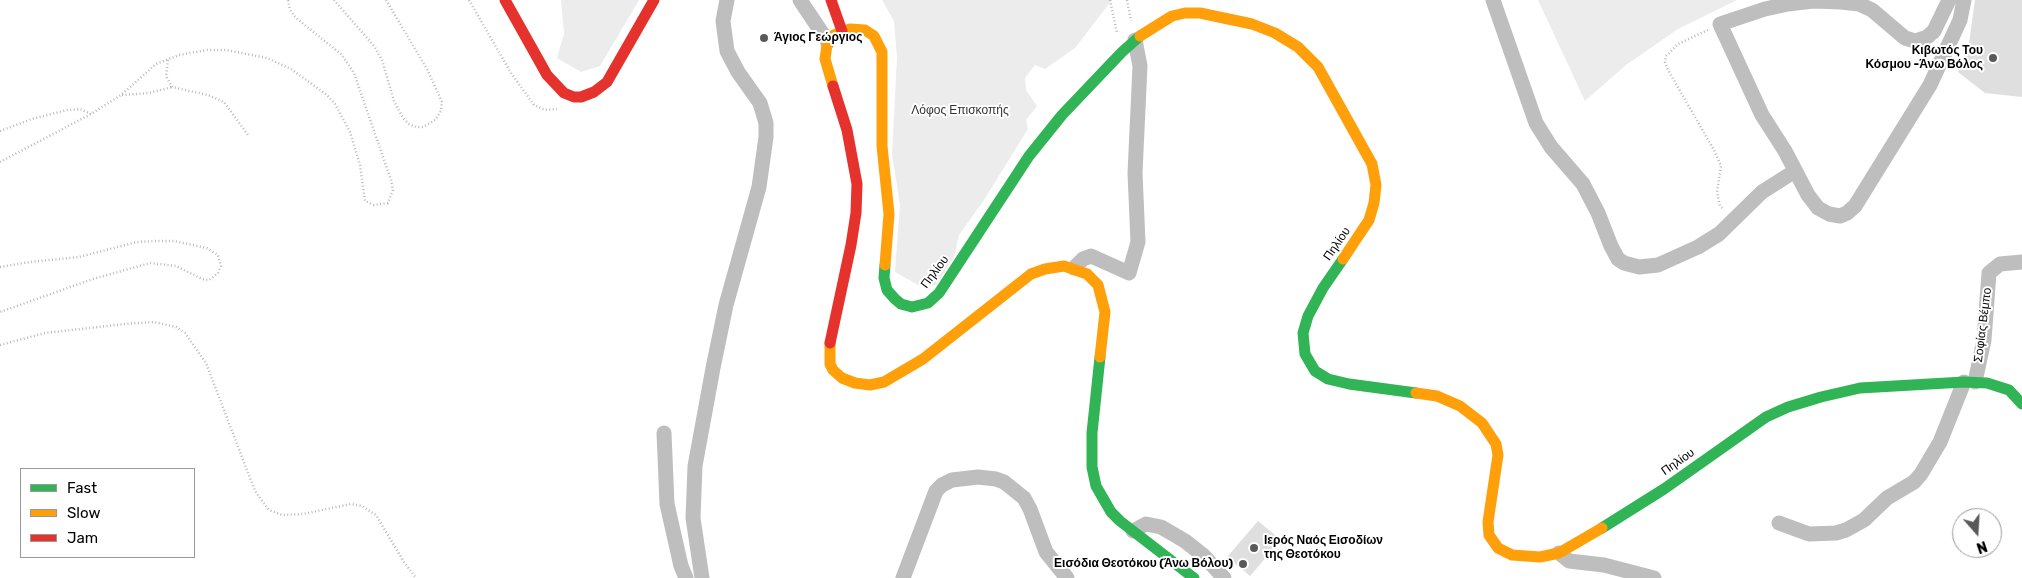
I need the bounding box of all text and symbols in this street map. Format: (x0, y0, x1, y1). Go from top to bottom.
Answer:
place label: Άγιος Γεώργιος (774, 31, 862, 45)
marker: Άγιος Γεώργιος (758, 32, 770, 44)
place label: Κιβωτός Του Κόσμου -Άνω Βόλος (1865, 44, 1983, 72)
marker: Κιβωτός Του Κόσμου -Άνω Βόλος (1987, 52, 1999, 64)
park label: Λόφος Επισκοπής (911, 104, 1009, 118)
street label: Πηλίου (1320, 225, 1354, 263)
street label: Πηλίου (918, 253, 952, 291)
street label: Σοφίας Βέμπο (1971, 287, 1995, 363)
street label: Πηλίου (1659, 445, 1697, 479)
legend (20, 468, 195, 558)
text: Fast (67, 479, 97, 497)
text: Slow (67, 504, 100, 522)
north arrow (1952, 508, 2002, 558)
text: Jam (67, 529, 98, 547)
place label: Ιερός Ναός Εισοδίων της Θεοτόκου (1264, 534, 1383, 562)
text: N (1974, 537, 1989, 556)
marker: Ιερός Ναός Εισοδίων της Θεοτόκου (1248, 542, 1260, 554)
place label: Εισόδια Θεοτόκου (Άνω Βόλου) (1054, 557, 1233, 571)
marker: Εισόδια Θεοτόκου (Άνω Βόλου) (1237, 558, 1249, 570)

